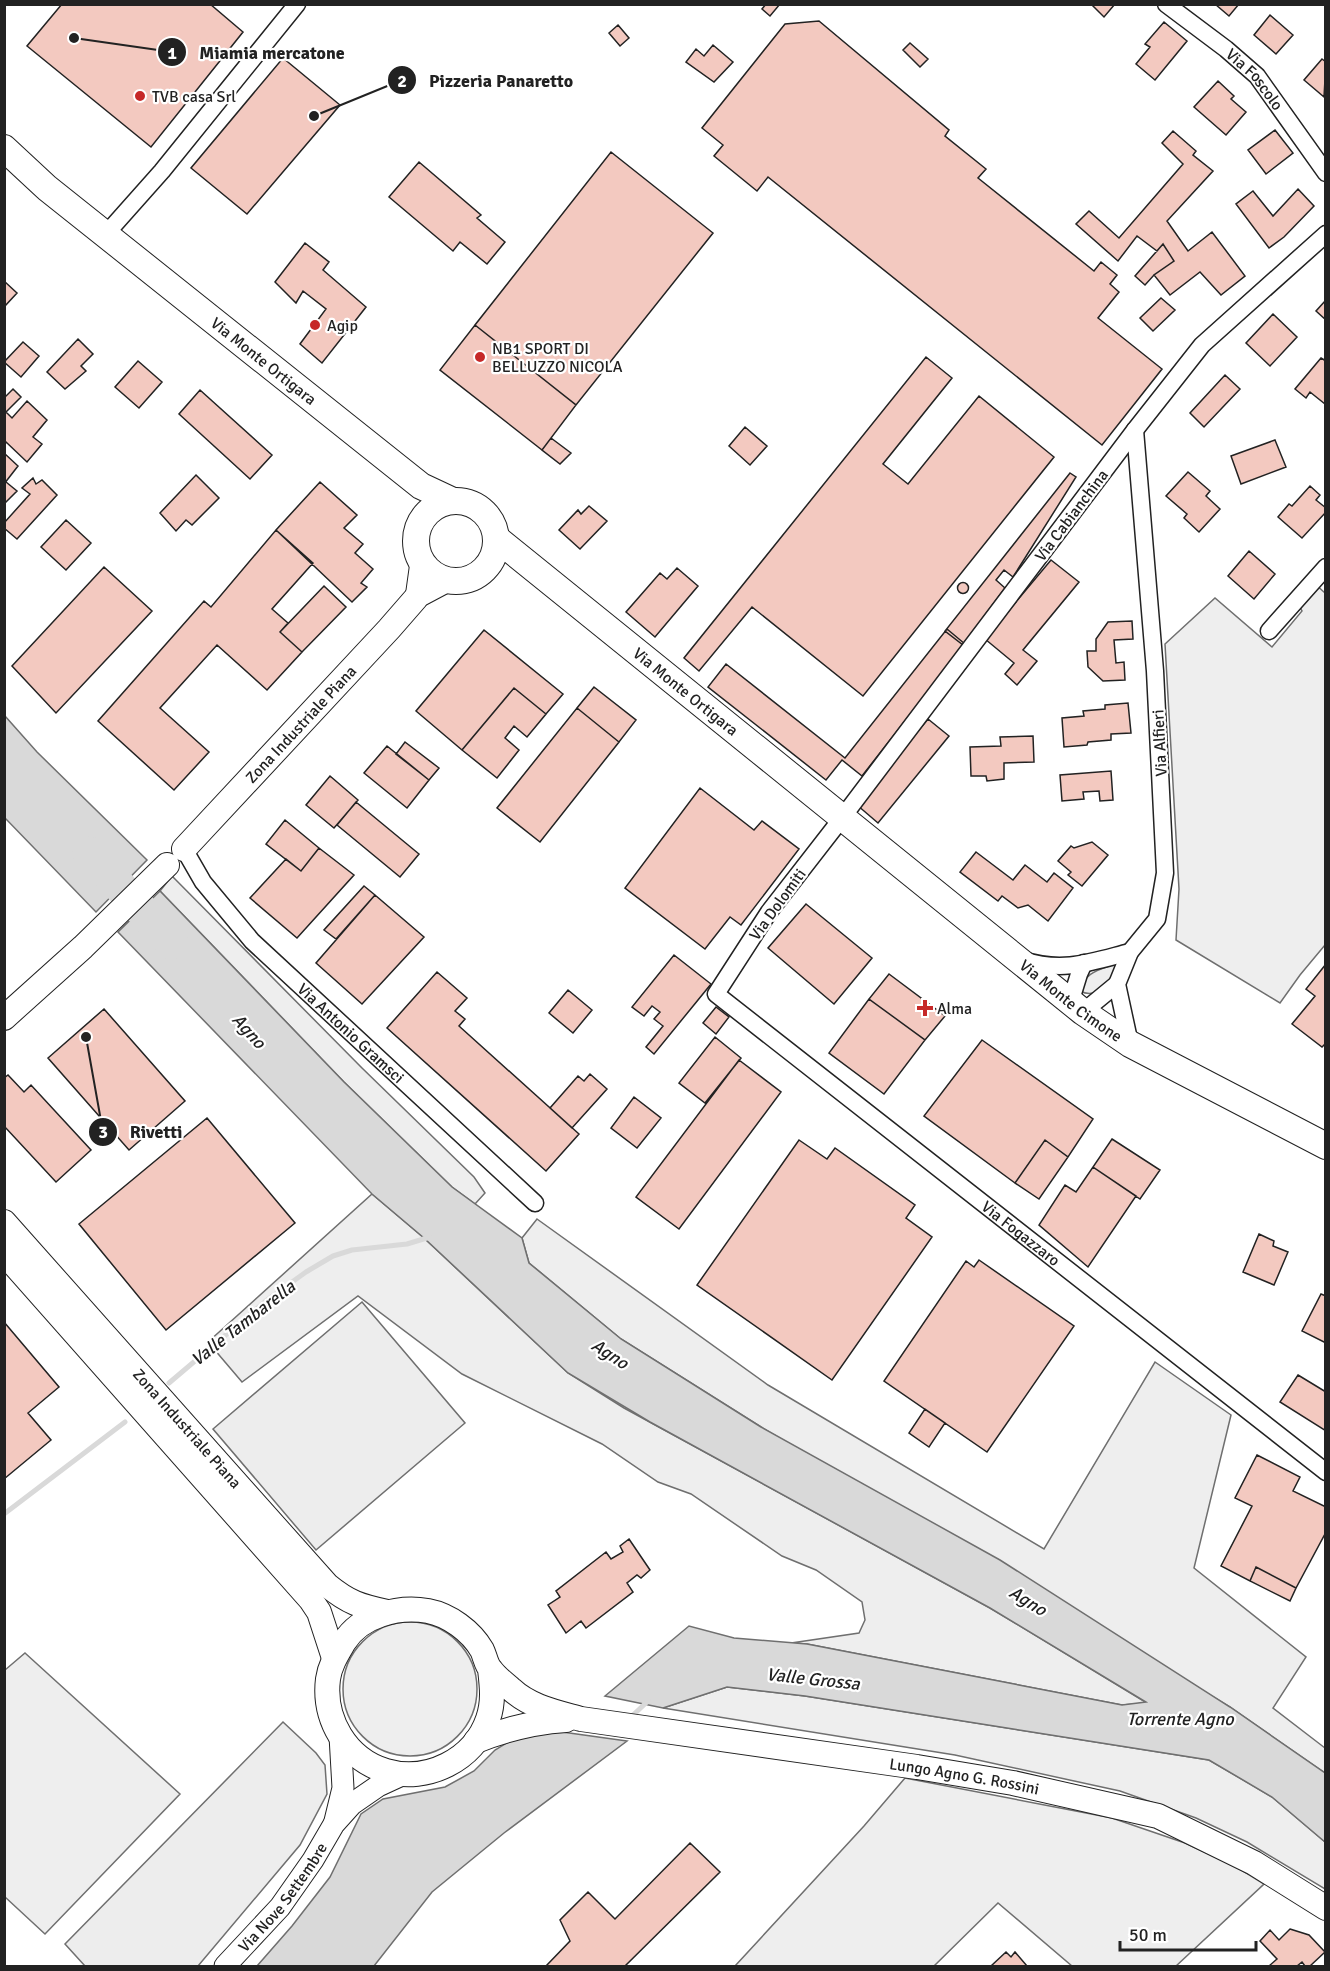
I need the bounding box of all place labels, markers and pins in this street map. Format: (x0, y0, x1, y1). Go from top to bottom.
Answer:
callout: Miamia mercatone (157, 34, 356, 70)
callout: Pizzeria Panaretto (387, 62, 585, 98)
place label: TVB casa Srl (152, 87, 236, 107)
marker: TVB casa Srl (133, 89, 147, 103)
place label: Agip (327, 316, 358, 336)
marker: Agip (308, 318, 322, 332)
place label: NB1 SPORT DI BELLUZZO NICOLA (492, 339, 623, 377)
marker: NB1 SPORT DI BELLUZZO NICOLA (473, 350, 487, 364)
place label: Alma (937, 999, 972, 1019)
marker: Alma (918, 1001, 932, 1015)
callout: Rivetti (88, 1114, 194, 1150)

